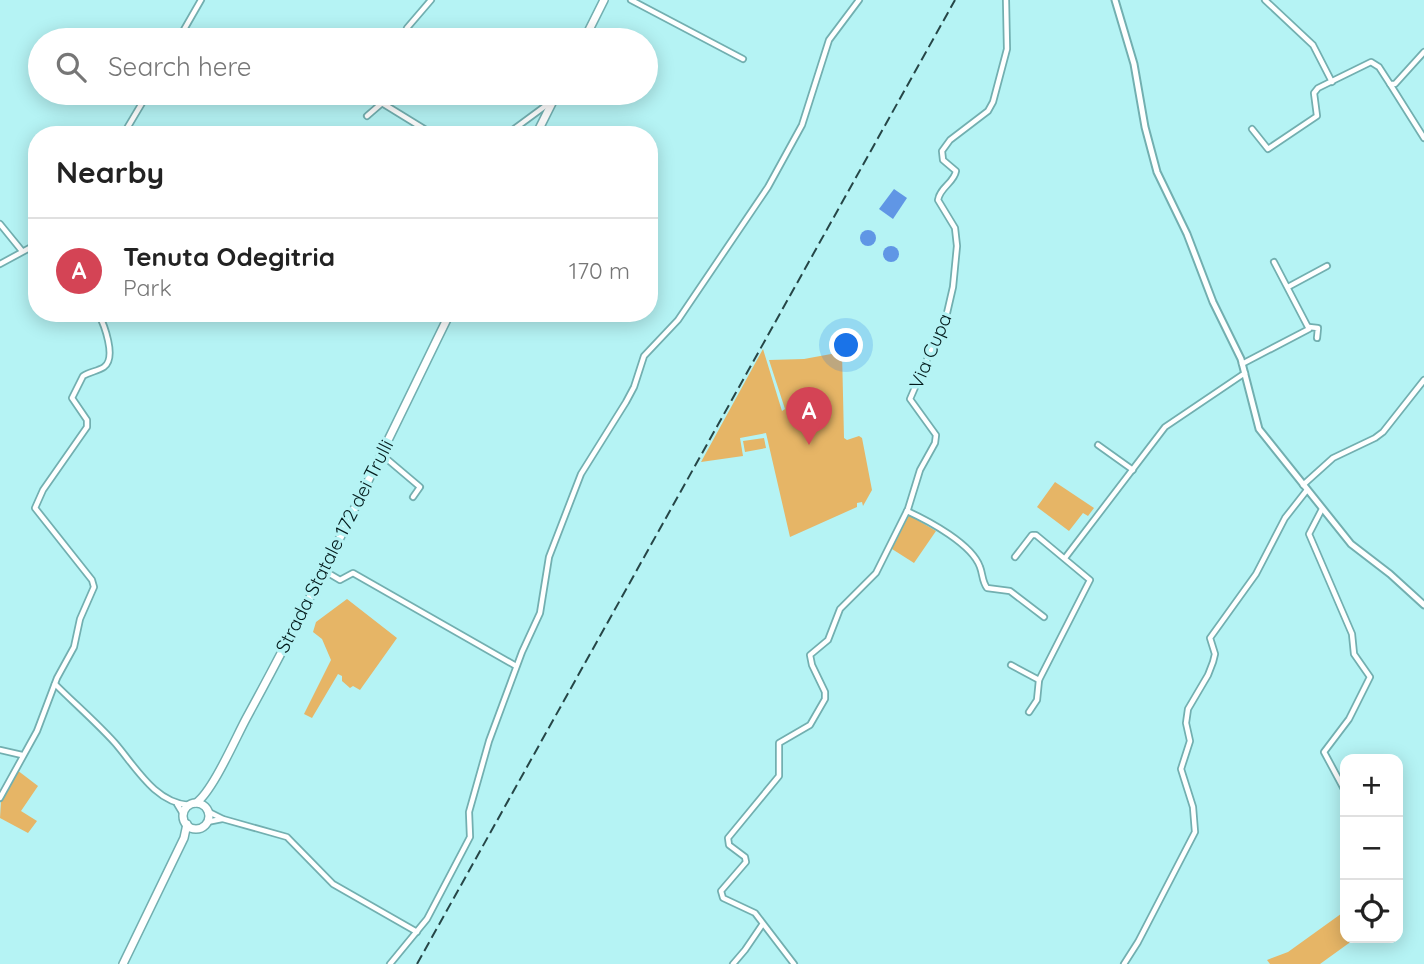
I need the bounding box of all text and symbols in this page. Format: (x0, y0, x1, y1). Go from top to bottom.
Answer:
search box (28, 28, 658, 105)
icon: search (52, 48, 90, 86)
text: Search here (108, 50, 252, 83)
text: Nearby (56, 153, 164, 191)
text: Tenuta Odegitria (123, 240, 335, 273)
text: A (72, 256, 86, 285)
text: 170 m (569, 256, 630, 285)
text: Park (123, 273, 172, 302)
street label: Via Cupa (903, 310, 957, 392)
your location (829, 328, 863, 362)
pin: A (786, 387, 832, 445)
street label: Strada Statale 172 dei Trulli (270, 435, 398, 657)
map controls (1340, 754, 1403, 943)
button: + (1340, 754, 1403, 817)
button: − (1340, 817, 1403, 880)
button: locate (1340, 880, 1403, 943)

